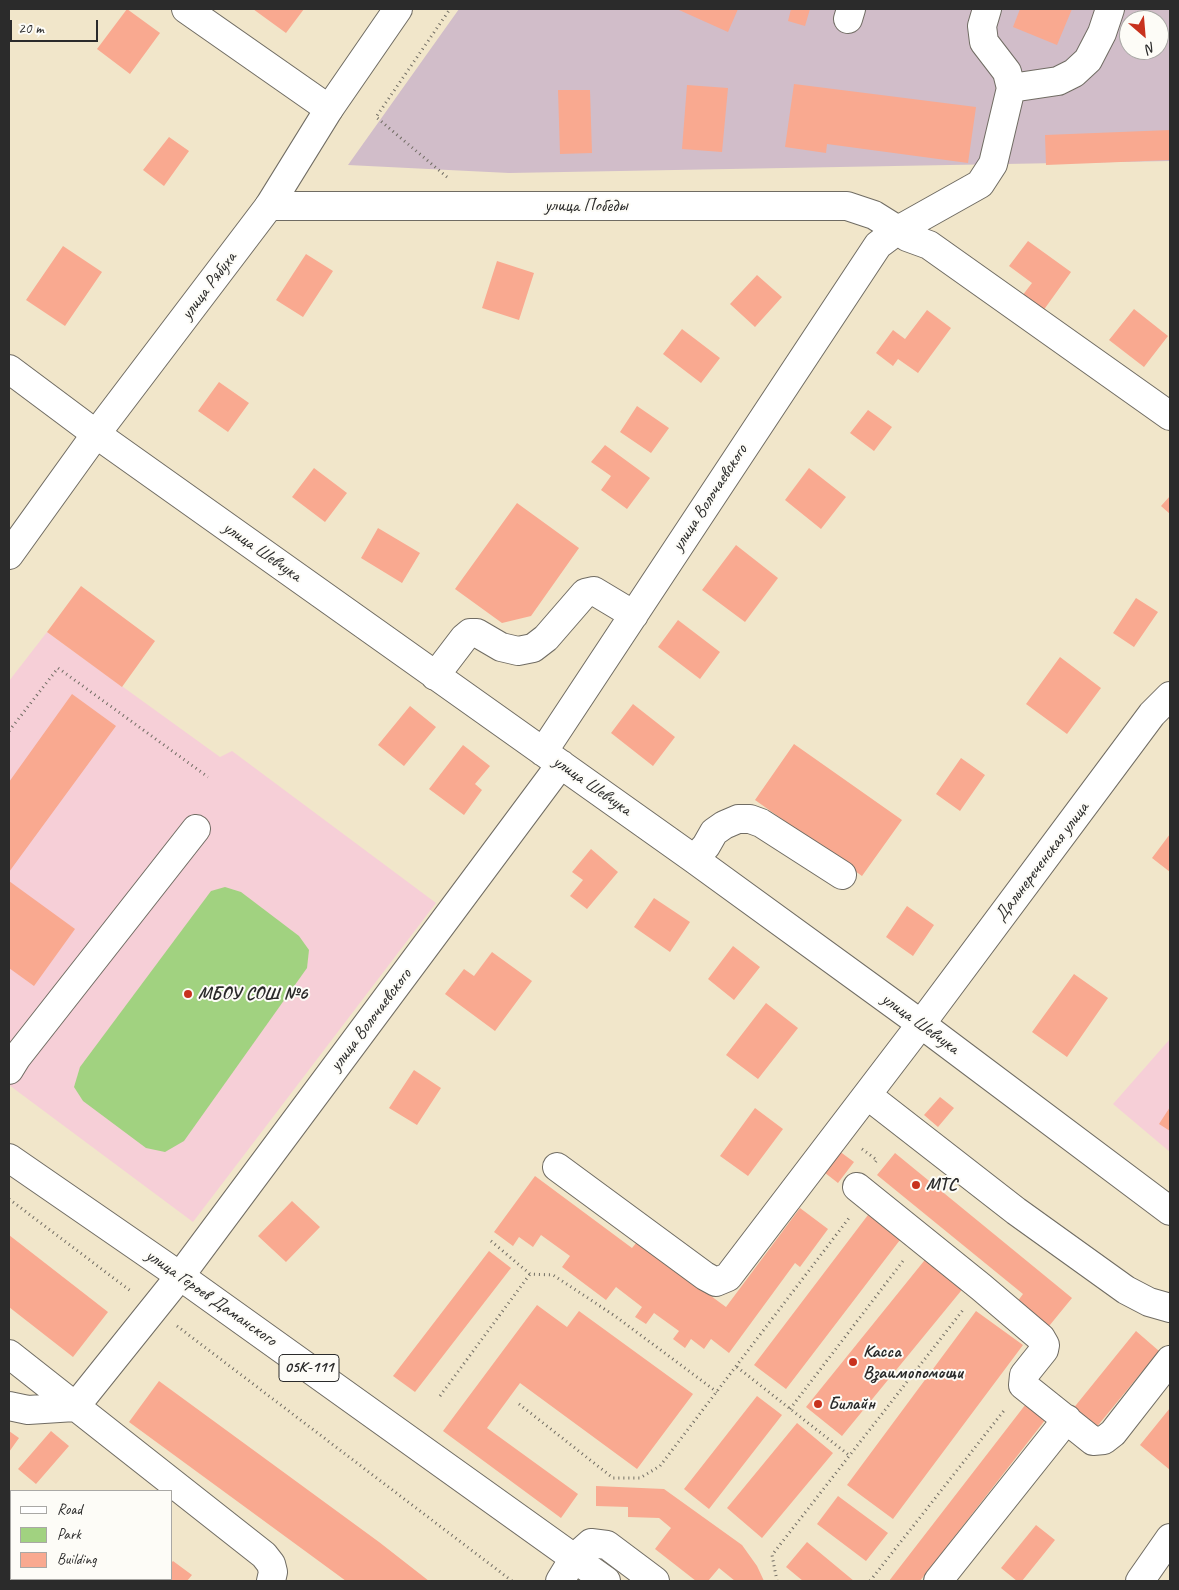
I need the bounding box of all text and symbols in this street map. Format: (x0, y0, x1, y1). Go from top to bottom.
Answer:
scale bar (12, 10, 100, 42)
north arrow (1119, 10, 1169, 60)
text: 20 m (18, 19, 44, 38)
text: N (1143, 38, 1158, 57)
street label: улица Победы (545, 195, 627, 217)
street label: улица Рябуха (177, 248, 241, 324)
street label: улица Волочаевского (668, 441, 752, 555)
street label: улица Шевчука (219, 517, 305, 587)
street label: улица Шевчука (549, 751, 635, 821)
street label: Дальнереченская улица (990, 798, 1094, 926)
street label: улица Волочаевского (325, 964, 417, 1076)
place label: МБОУ СОШ №6 (198, 983, 307, 1005)
marker: МБОУ СОШ №6 (182, 988, 194, 1000)
street label: улица Шевчука (877, 989, 963, 1059)
place label: МТС (926, 1174, 957, 1196)
marker: МТС (910, 1179, 922, 1191)
street label: улица Героев Даманского (141, 1245, 281, 1351)
place label: Касса Взаимопомощи (863, 1341, 963, 1384)
road number: 05К-111 (279, 1355, 339, 1382)
marker: Касса Взаимопомощи (847, 1356, 859, 1368)
place label: Билайн (828, 1393, 875, 1415)
marker: Билайн (812, 1398, 824, 1410)
legend (10, 1490, 172, 1580)
text: Road (57, 1500, 82, 1519)
text: Park (57, 1525, 81, 1544)
text: Building (57, 1550, 96, 1569)

